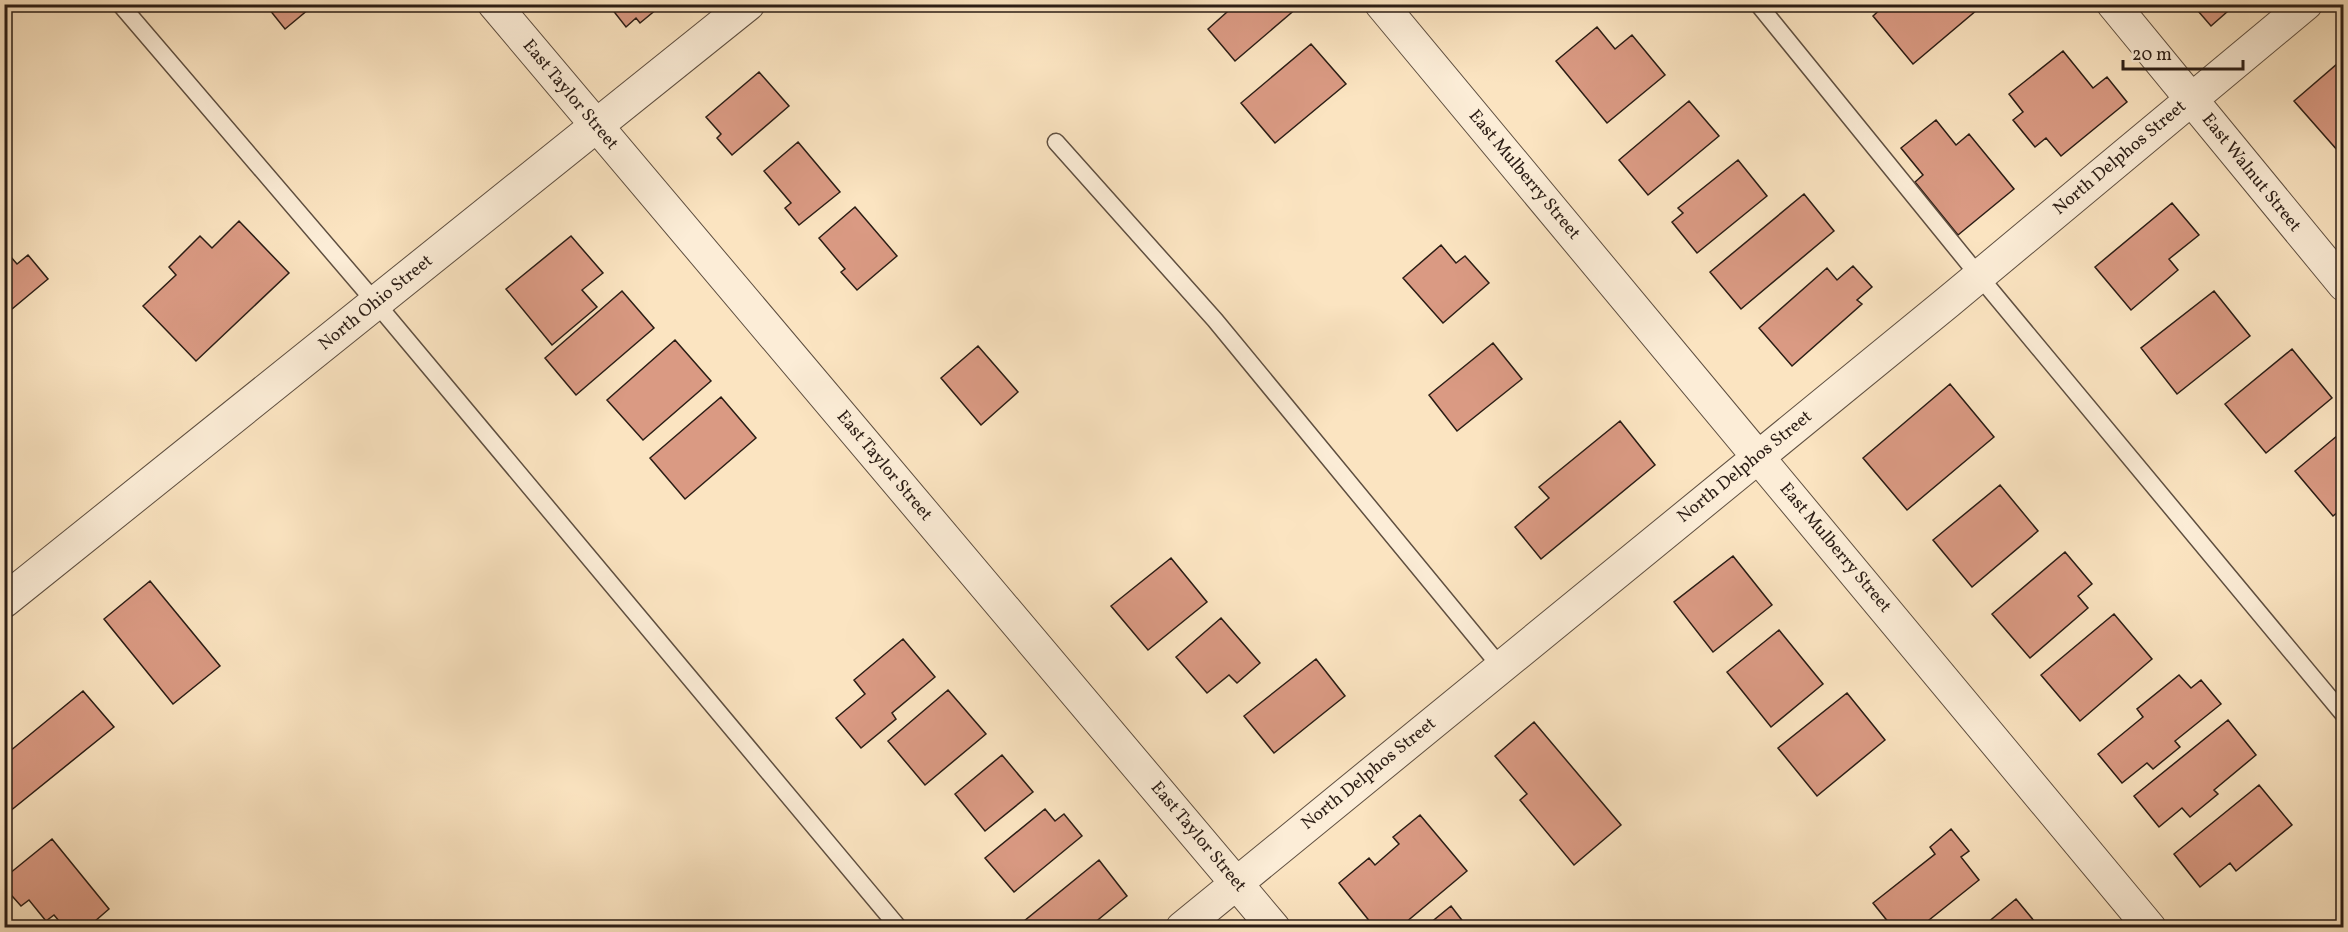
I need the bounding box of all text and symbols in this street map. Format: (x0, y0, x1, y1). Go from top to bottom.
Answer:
scale bar (2123, 33, 2243, 71)
street label: East Taylor Street (516, 34, 624, 156)
text: 20 m (2132, 43, 2172, 68)
street label: North Delphos Street (2048, 95, 2192, 221)
street label: East Mulberry Street (1462, 105, 1586, 245)
street label: East Walnut Street (2195, 108, 2307, 238)
street label: North Ohio Street (313, 249, 439, 357)
street label: East Taylor Street (830, 405, 938, 527)
street label: North Delphos Street (1672, 405, 1818, 529)
street label: East Mulberry Street (1773, 478, 1897, 618)
street label: North Delphos Street (1296, 712, 1442, 836)
street label: East Taylor Street (1144, 776, 1252, 898)

